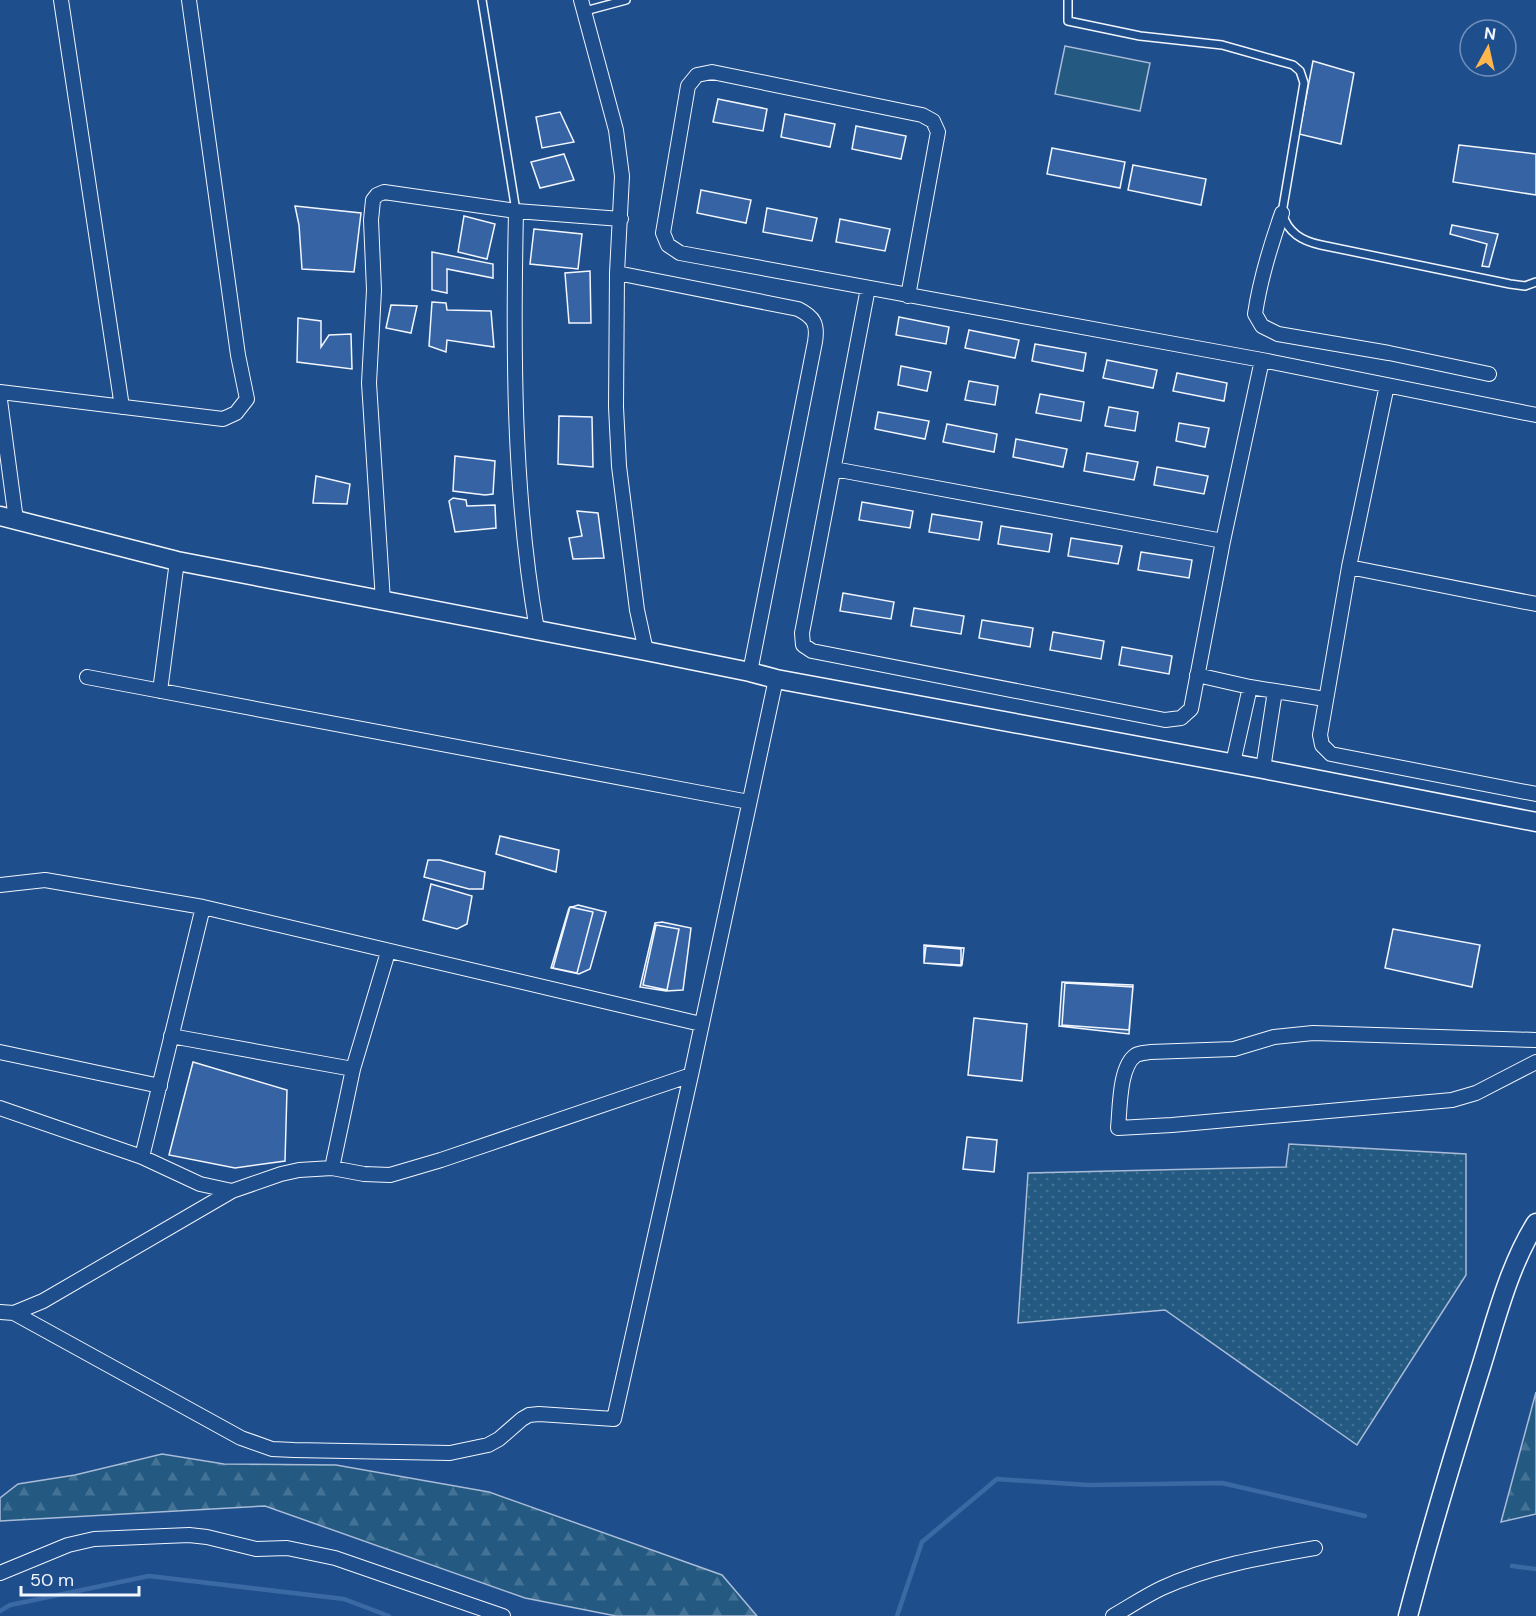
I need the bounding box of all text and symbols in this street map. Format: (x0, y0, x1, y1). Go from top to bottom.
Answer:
north arrow (1458, 18, 1518, 78)
text: N (1483, 22, 1497, 45)
scale bar (21, 1559, 140, 1597)
text: 50 m (30, 1568, 74, 1592)

